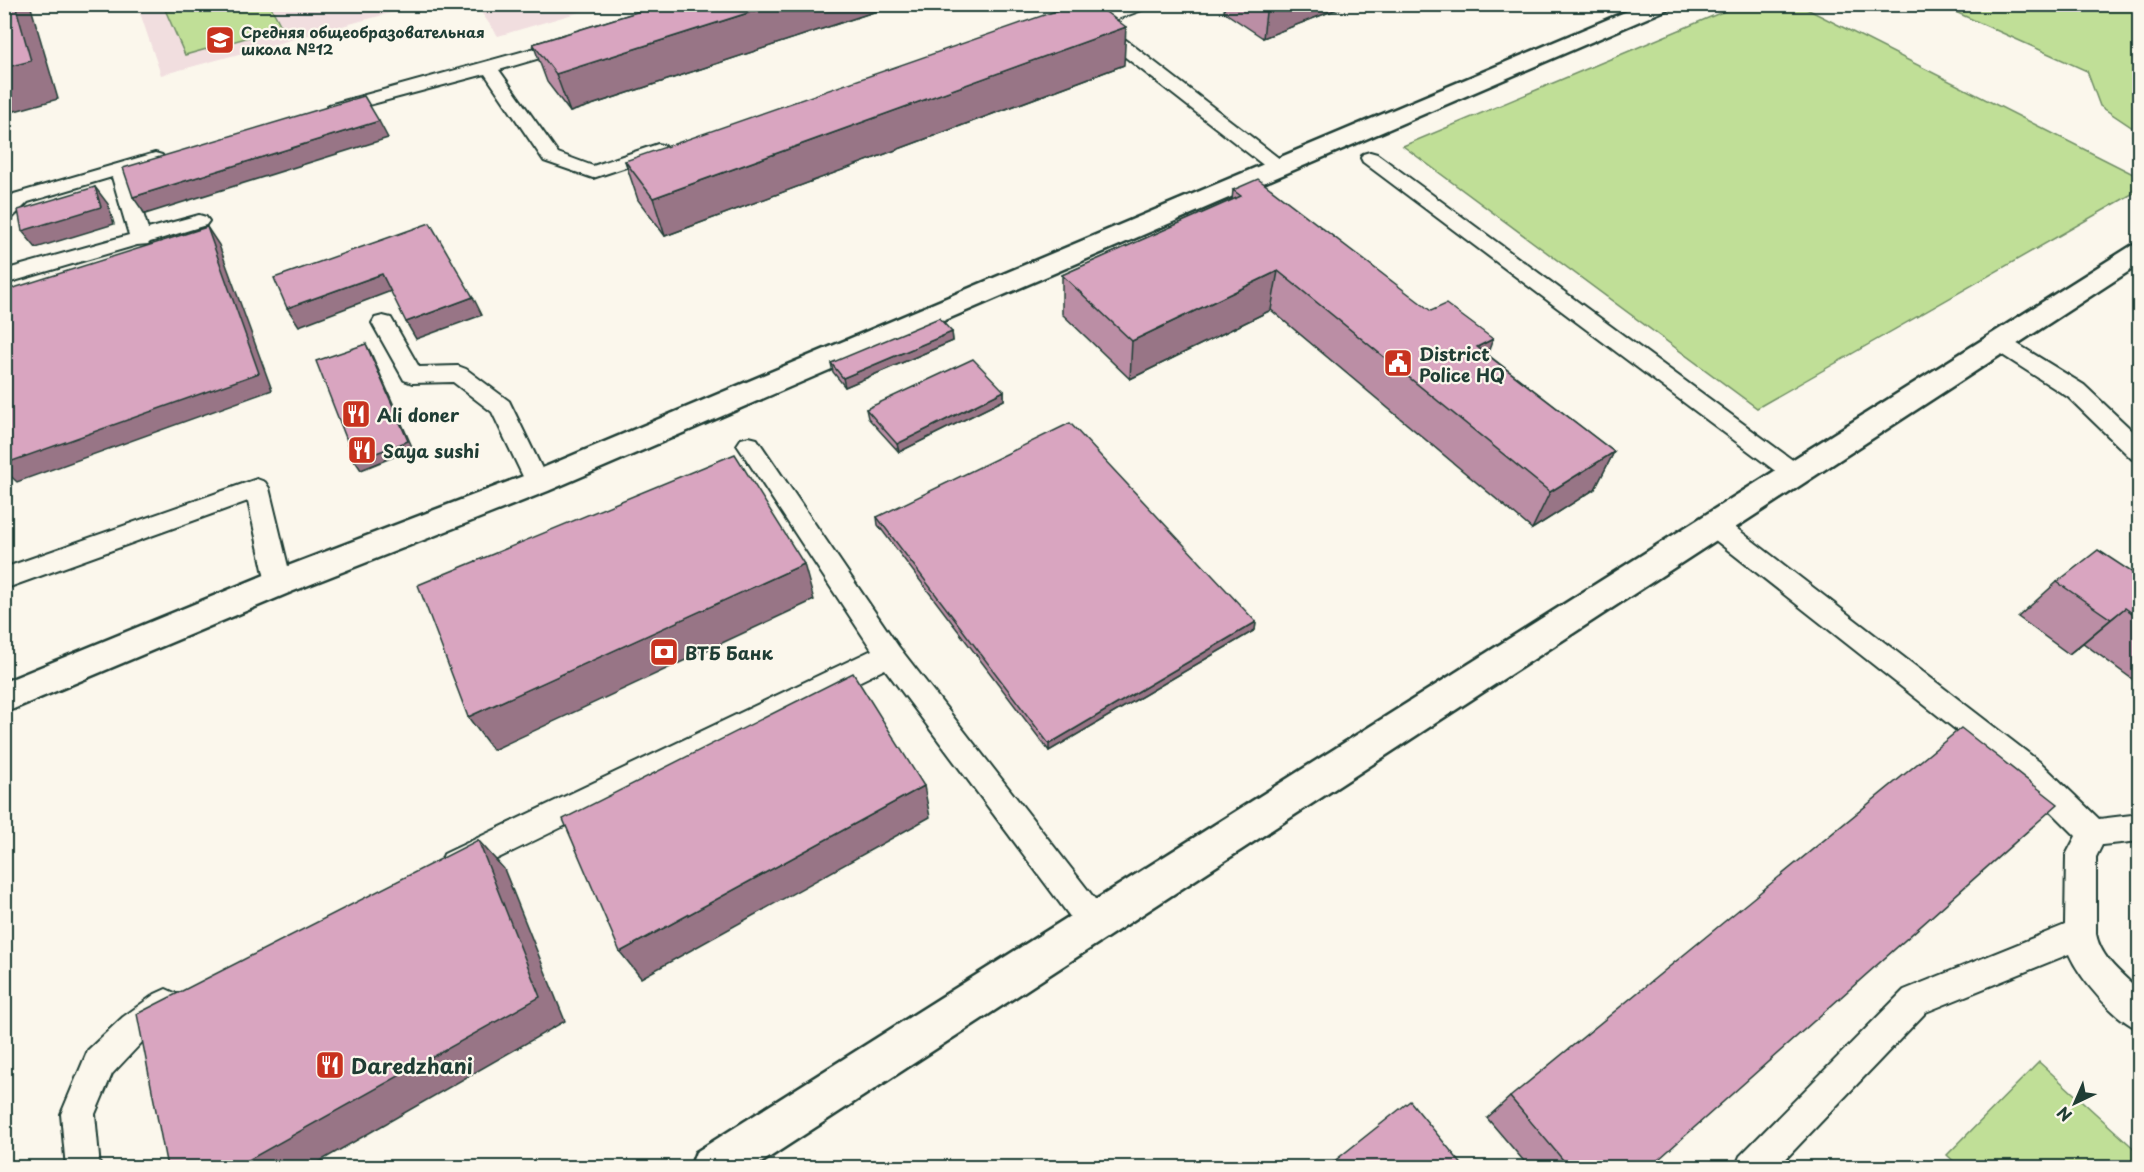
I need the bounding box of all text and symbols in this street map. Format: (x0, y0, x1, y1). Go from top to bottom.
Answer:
place label: Средняя общеобразовательная школа №12 (241, 20, 485, 60)
school or university icon: Средняя общеобразовательная школа №12 (204, 24, 236, 56)
place label: District Police HQ (1419, 340, 1505, 388)
public building icon: District Police HQ (1382, 347, 1414, 379)
restaurant icon: Ali doner (340, 398, 372, 430)
place label: Ali doner (377, 401, 460, 428)
restaurant icon: Saya sushi (346, 434, 378, 466)
place label: Saya sushi (383, 437, 480, 464)
bank icon: ВТБ Банк (648, 636, 680, 668)
place label: ВТБ Банк (685, 639, 773, 666)
restaurant icon: Daredzhani (314, 1049, 346, 1081)
place label: Daredzhani (351, 1049, 473, 1081)
north arrow (2045, 1073, 2105, 1133)
text: N (2051, 1101, 2077, 1128)

